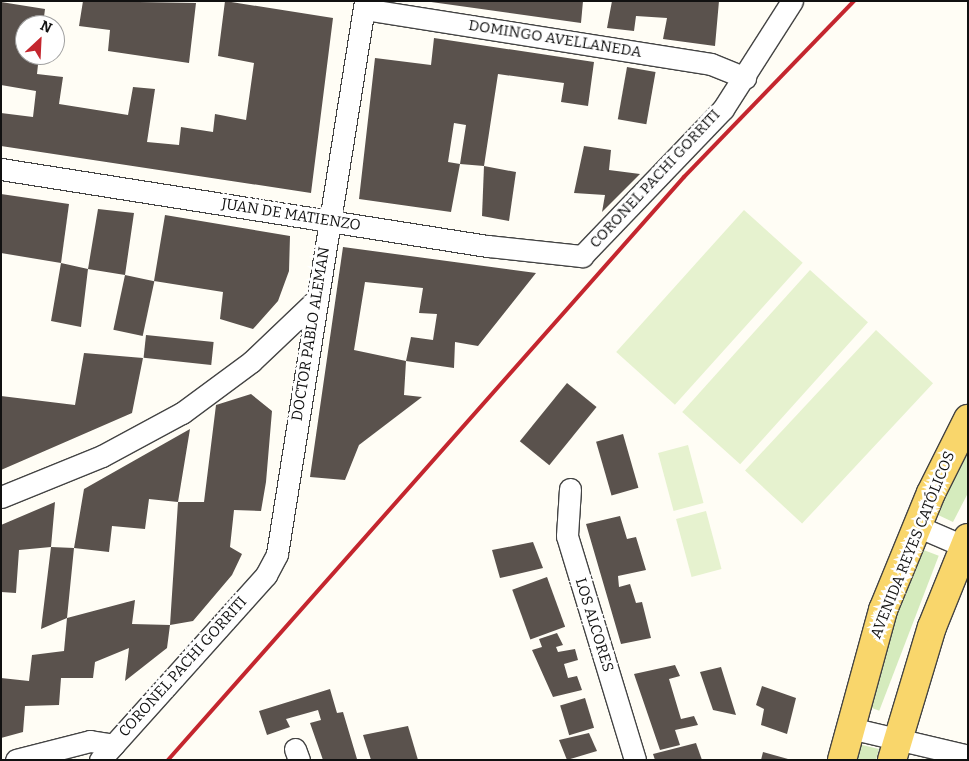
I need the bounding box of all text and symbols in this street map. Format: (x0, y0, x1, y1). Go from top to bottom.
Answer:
north arrow (15, 15, 65, 65)
street label: DOMINGO AVELLANEDA (467, 16, 643, 62)
text: N (38, 17, 55, 37)
street label: CORONEL PACHI GORRITI (586, 106, 724, 252)
street label: JUAN DE MATIENZO (220, 195, 362, 235)
street label: DOCTOR PABLO ALEMAN (288, 246, 334, 422)
street label: AVENIDA REYES CATÓLICOS (867, 449, 959, 641)
street label: LOS ALCORES (571, 576, 617, 674)
street label: CORONEL PACHI GORRITI (115, 593, 251, 741)

